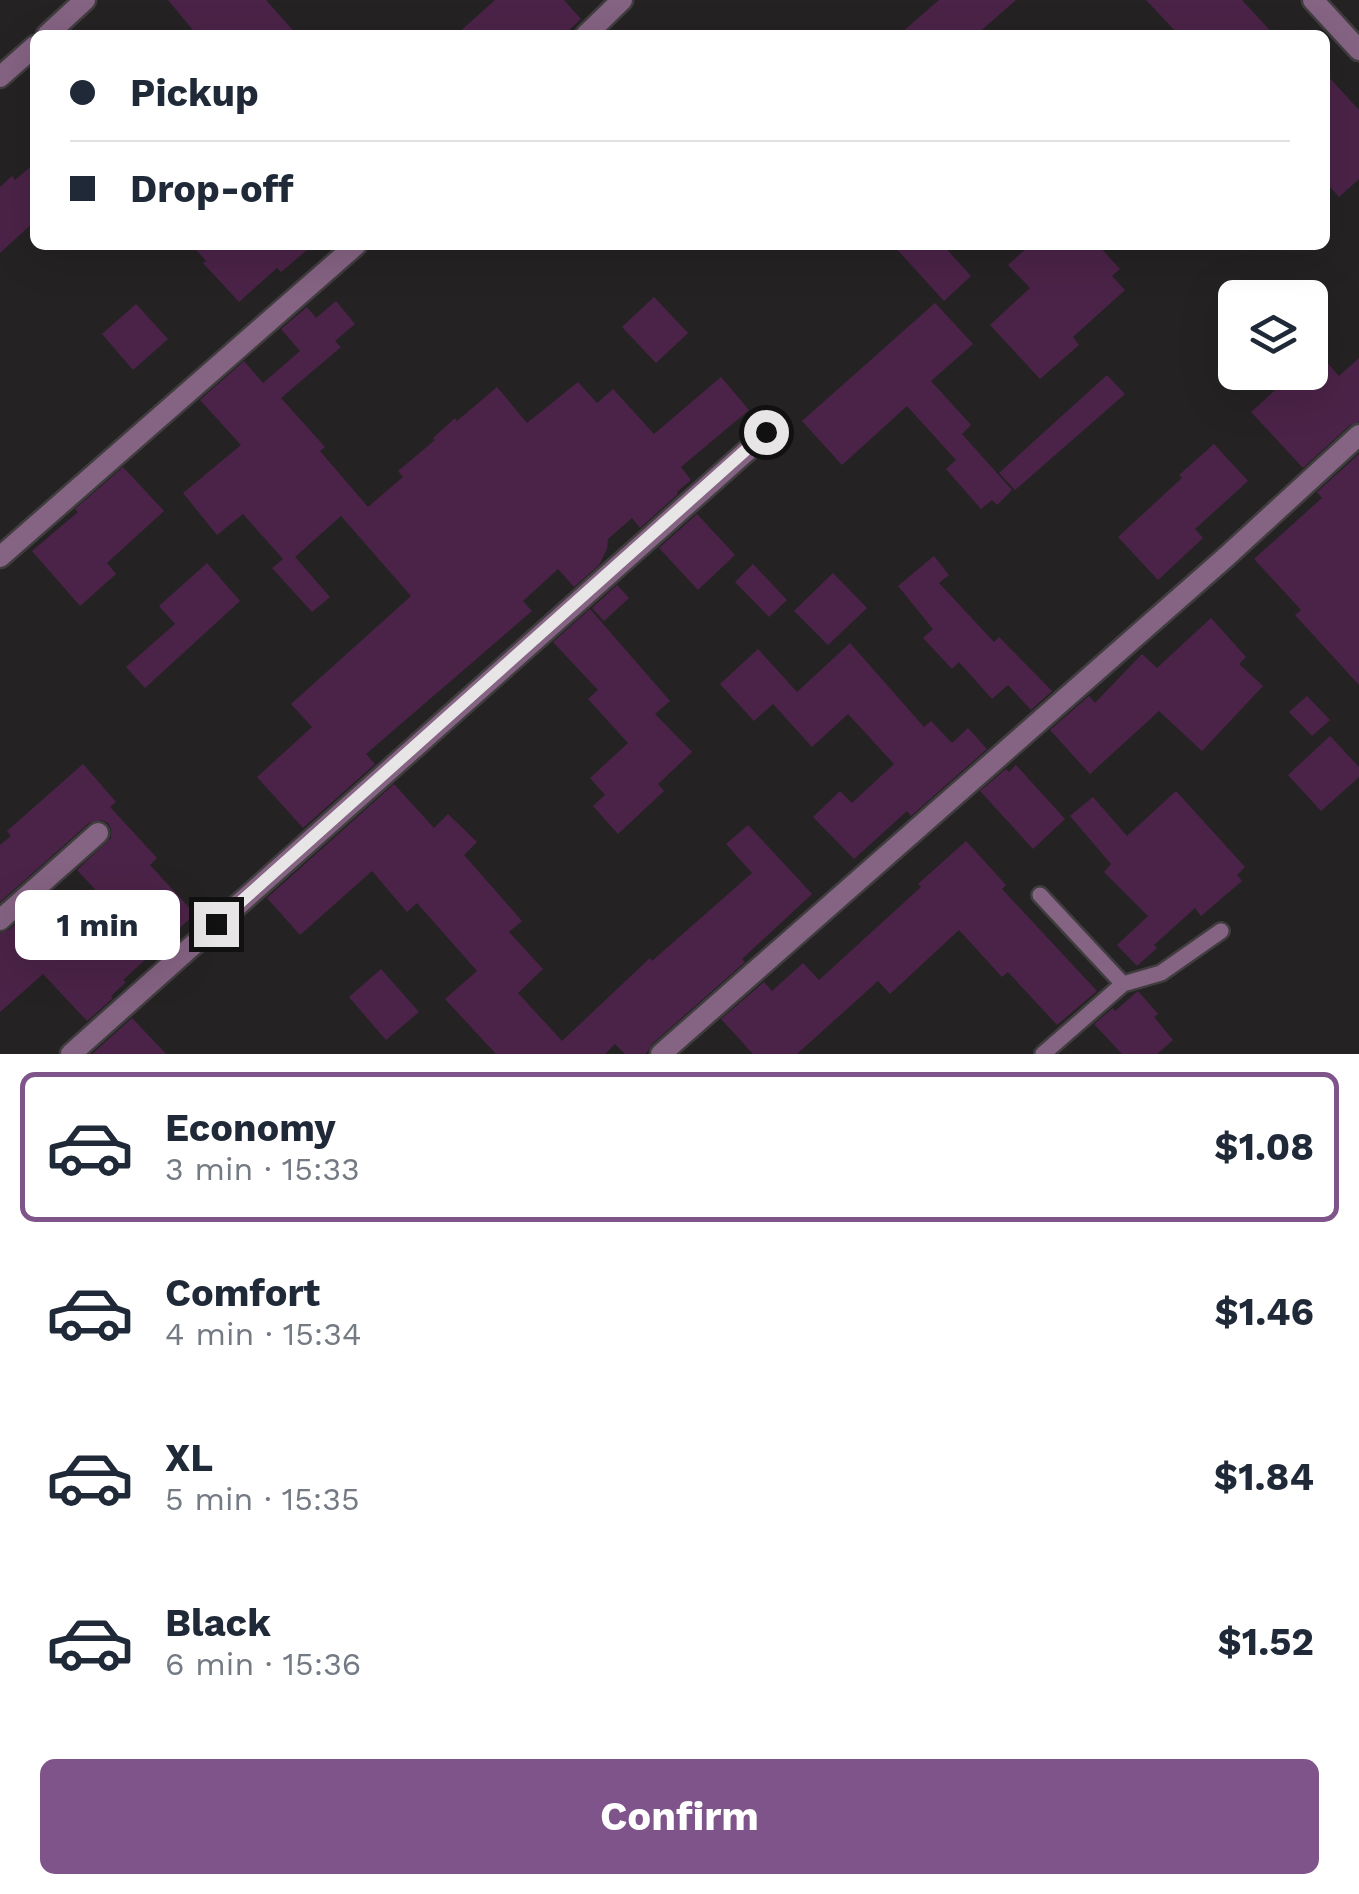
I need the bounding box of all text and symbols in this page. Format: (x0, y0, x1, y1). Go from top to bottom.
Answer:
text: Pickup (130, 71, 259, 115)
text: Drop-off (130, 167, 294, 211)
map controls (1218, 280, 1328, 390)
button: layers (1218, 280, 1328, 390)
route start (744, 410, 789, 455)
callout: 1 min (16, 889, 181, 959)
route end (194, 902, 239, 947)
text: 1 min (56, 906, 139, 944)
icon: car (45, 1102, 135, 1192)
text: Economy (165, 1106, 336, 1150)
text: $1.08 (1214, 1125, 1314, 1169)
text: 3 min · 15:33 (165, 1150, 360, 1188)
icon: car (45, 1267, 135, 1357)
text: Comfort (165, 1271, 320, 1315)
text: $1.46 (1214, 1290, 1314, 1334)
text: 4 min · 15:34 (165, 1315, 361, 1353)
icon: car (45, 1432, 135, 1522)
text: XL (165, 1436, 213, 1480)
text: $1.84 (1214, 1455, 1314, 1499)
text: 5 min · 15:35 (165, 1480, 360, 1518)
icon: car (45, 1597, 135, 1687)
text: Black (165, 1601, 271, 1645)
text: $1.52 (1217, 1620, 1314, 1664)
text: 6 min · 15:36 (165, 1645, 361, 1683)
button: Confirm (40, 1759, 1319, 1874)

